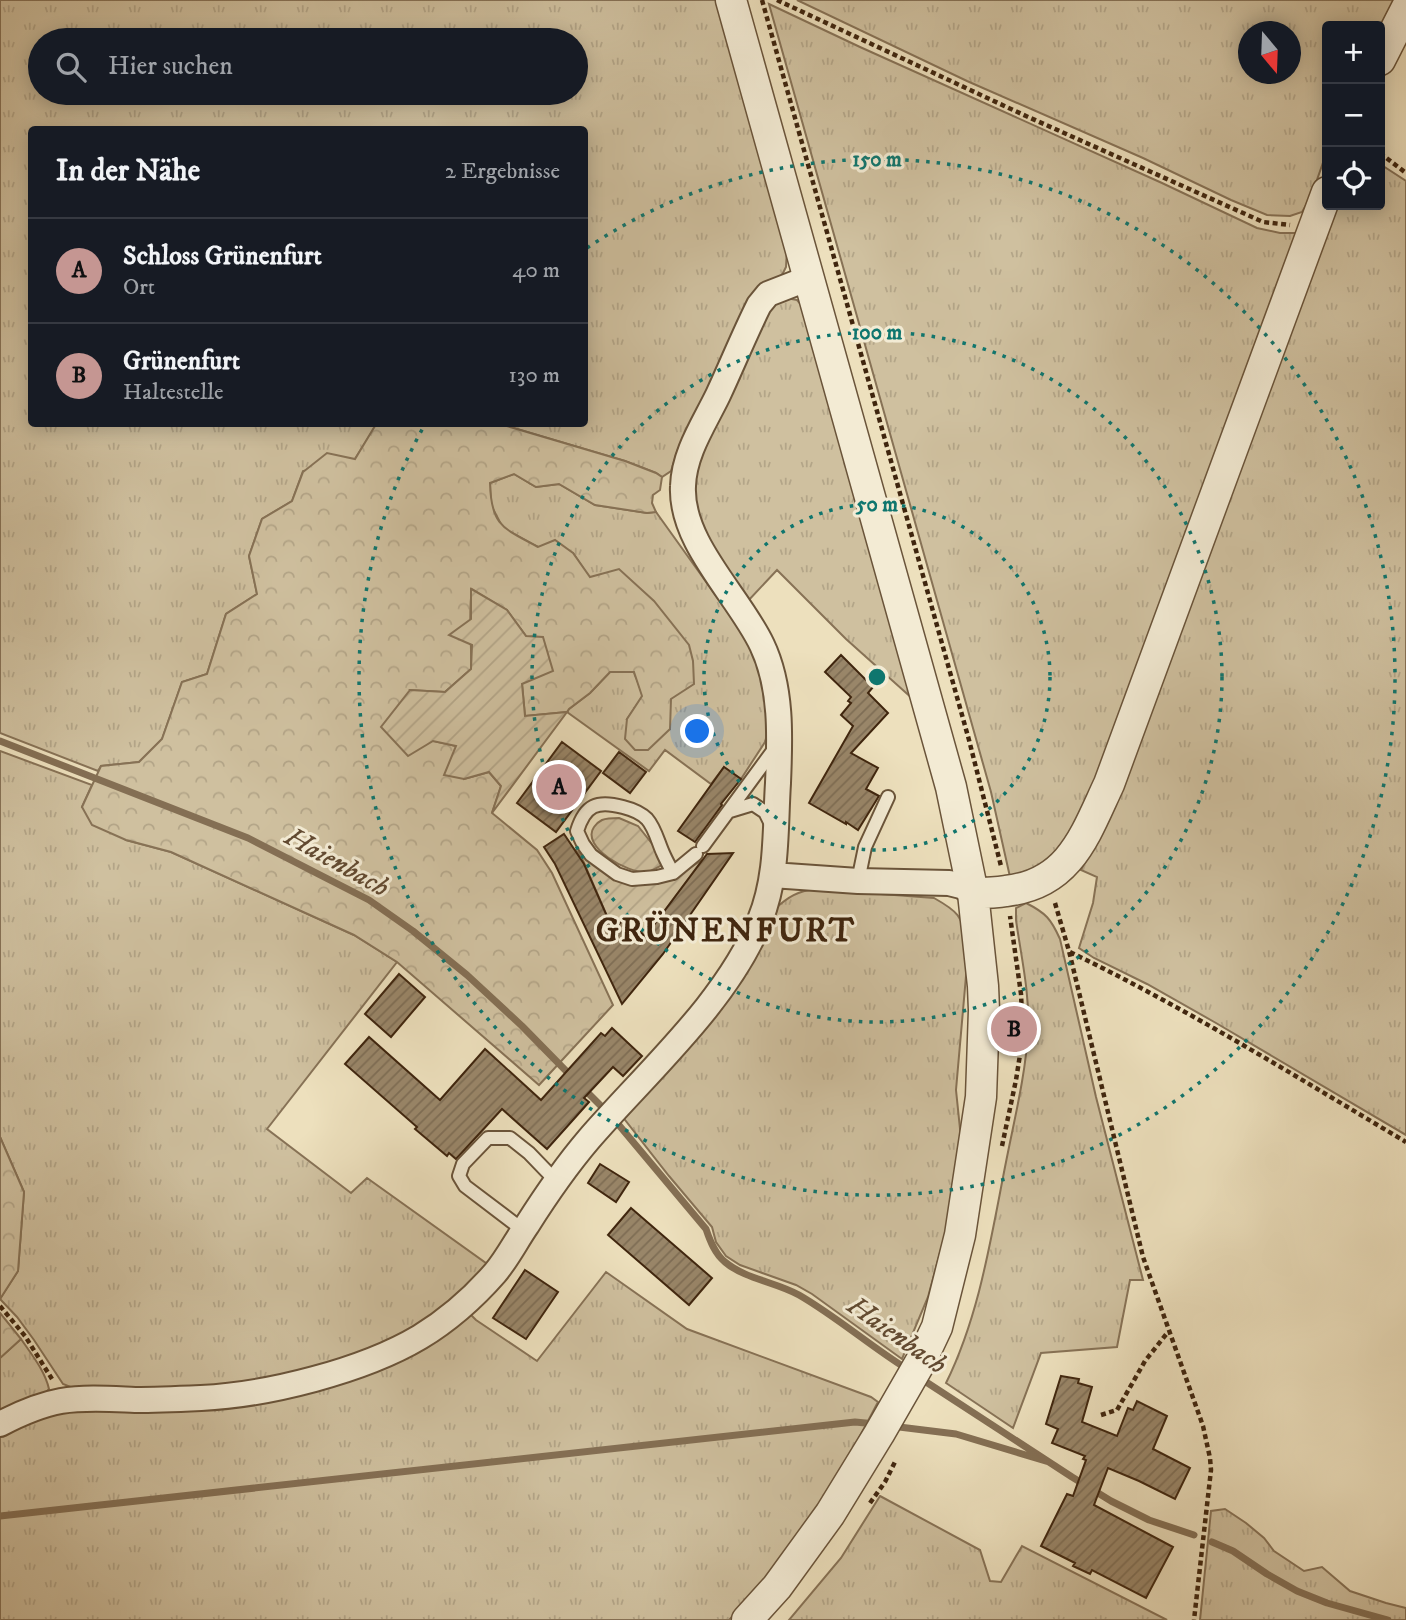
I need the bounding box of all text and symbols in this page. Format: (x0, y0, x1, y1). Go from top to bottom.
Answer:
north arrow (1238, 21, 1301, 84)
map controls (1322, 21, 1385, 210)
button: + (1322, 21, 1385, 84)
search box (28, 28, 588, 105)
icon: search (52, 48, 90, 86)
text: Hier suchen (108, 50, 233, 83)
button: − (1322, 84, 1385, 147)
text: 150 m (852, 147, 902, 173)
button: locate (1322, 147, 1385, 210)
text: In der Nähe (56, 153, 200, 190)
text: 2 Ergebnisse (445, 157, 560, 186)
text: Schloss Grünenfurt (123, 240, 322, 273)
text: A (72, 256, 86, 285)
text: 40 m (512, 256, 560, 285)
text: Ort (123, 273, 155, 302)
text: 100 m (852, 320, 902, 346)
text: Grünenfurt (123, 345, 240, 378)
text: B (72, 361, 86, 390)
text: 130 m (508, 361, 560, 390)
text: Haltestelle (123, 378, 224, 407)
text: 50 m (855, 492, 898, 518)
centre of rings (865, 665, 889, 689)
your location (680, 714, 714, 748)
pin: A (536, 761, 582, 813)
water label: Haienbach (278, 819, 395, 905)
district label: GRÜNENFURT (596, 910, 856, 952)
pin: B (991, 1003, 1037, 1055)
water label: Haienbach (839, 1287, 954, 1382)

